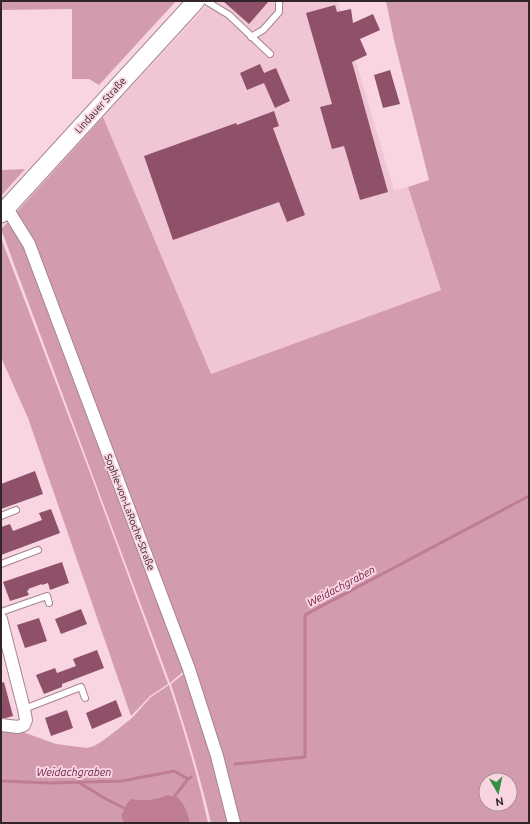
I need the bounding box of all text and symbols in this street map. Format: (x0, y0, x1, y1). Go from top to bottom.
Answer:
street label: Lindauer Straße (72, 75, 128, 135)
street label: Sophie-von-LaRoche-Straße (102, 453, 157, 572)
water label: Weidachgraben (305, 563, 377, 609)
water label: Weidachgraben (37, 766, 111, 778)
north arrow (478, 772, 518, 812)
text: N (495, 795, 505, 808)

